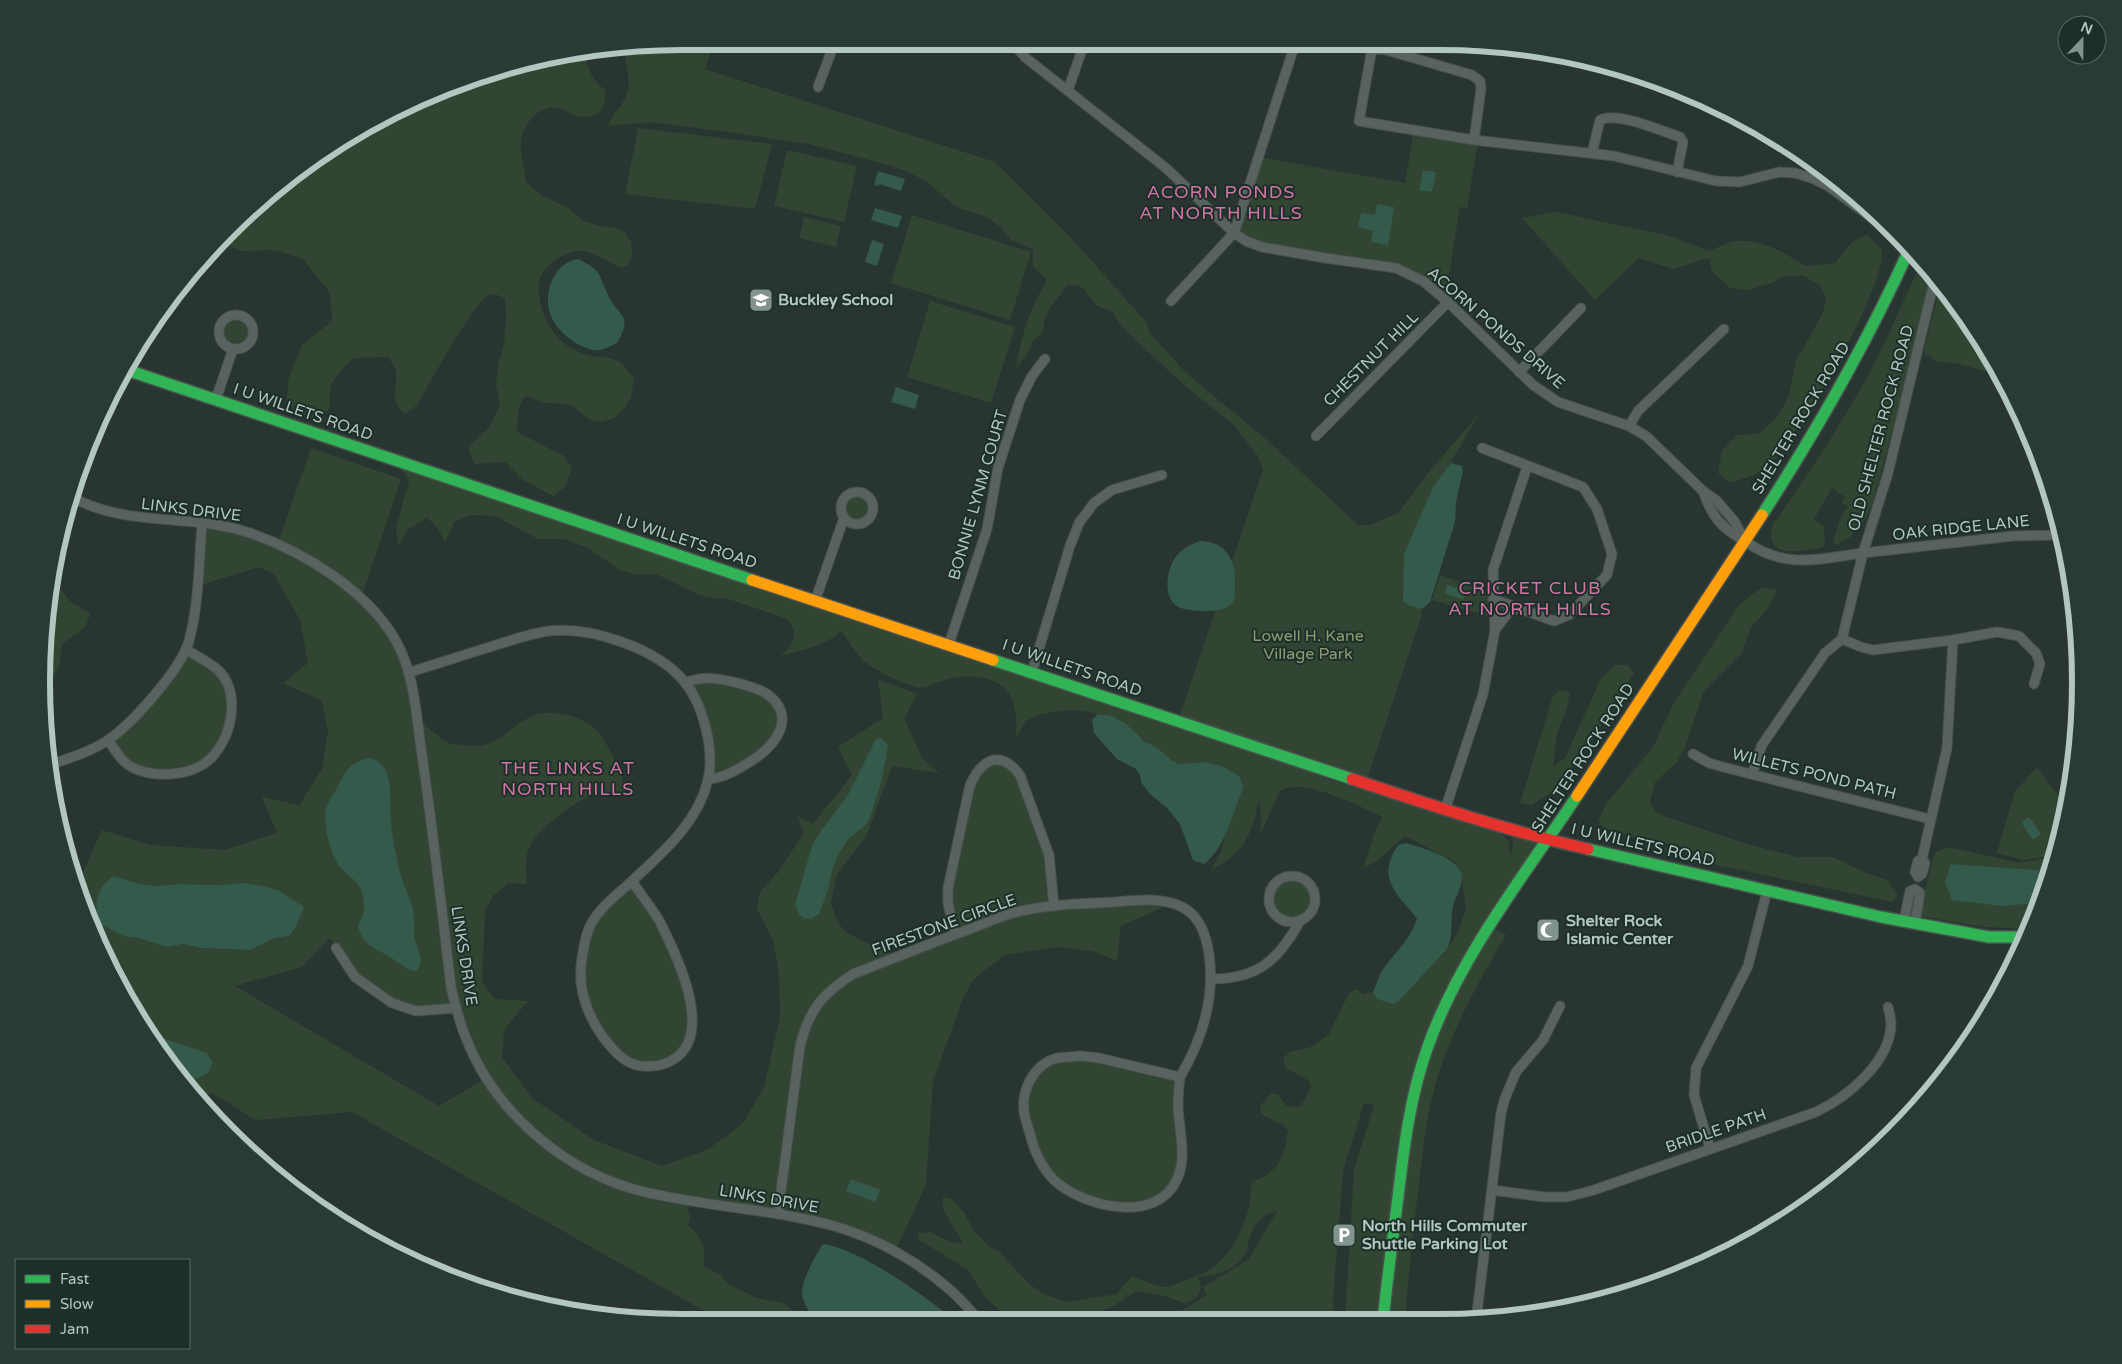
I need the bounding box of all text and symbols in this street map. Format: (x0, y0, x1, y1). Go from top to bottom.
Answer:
north arrow (2057, 15, 2107, 65)
text: N (2078, 18, 2095, 38)
district label: ACORN PONDS AT NORTH HILLS (1139, 181, 1303, 224)
street label: ACORN PONDS DRIVE (1423, 263, 1569, 393)
school or university icon: Buckley School (748, 287, 774, 313)
place label: Buckley School (778, 290, 893, 310)
street label: CHESTNUT HILL (1319, 307, 1423, 411)
street label: OLD SHELTER ROCK ROAD (1844, 323, 1918, 533)
street label: SHELTER ROCK ROAD (1748, 338, 1854, 498)
street label: I U WILLETS ROAD (231, 379, 375, 445)
street label: BONNIE LYNM COURT (944, 407, 1012, 582)
street label: LINKS DRIVE (140, 494, 242, 526)
street label: I U WILLETS ROAD (614, 509, 760, 573)
street label: OAK RIDGE LANE (1891, 511, 2031, 545)
district label: CRICKET CLUB AT NORTH HILLS (1448, 577, 1612, 620)
park label: Lowell H. Kane Village Park (1252, 626, 1364, 664)
street label: I U WILLETS ROAD (1000, 635, 1144, 701)
street label: SHELTER ROCK ROAD (1527, 679, 1639, 837)
street label: WILLETS POND PATH (1730, 744, 1898, 804)
district label: THE LINKS AT NORTH HILLS (501, 757, 635, 800)
street label: I U WILLETS ROAD (1569, 819, 1717, 871)
street label: FIRESTONE CIRCLE (869, 890, 1019, 960)
street label: LINKS DRIVE (446, 905, 482, 1007)
place label: Shelter Rock Islamic Center (1566, 911, 1674, 949)
mosque icon: Shelter Rock Islamic Center (1535, 917, 1561, 943)
street label: BRIDLE PATH (1663, 1104, 1769, 1158)
street label: LINKS DRIVE (718, 1180, 820, 1218)
place label: North Hills Commuter Shuttle Parking Lot (1362, 1216, 1528, 1254)
parking icon: North Hills Commuter Shuttle Parking Lot (1331, 1222, 1357, 1248)
legend (15, 1259, 190, 1349)
text: Fast (60, 1270, 90, 1288)
text: Slow (60, 1295, 94, 1313)
text: Jam (60, 1320, 89, 1338)

